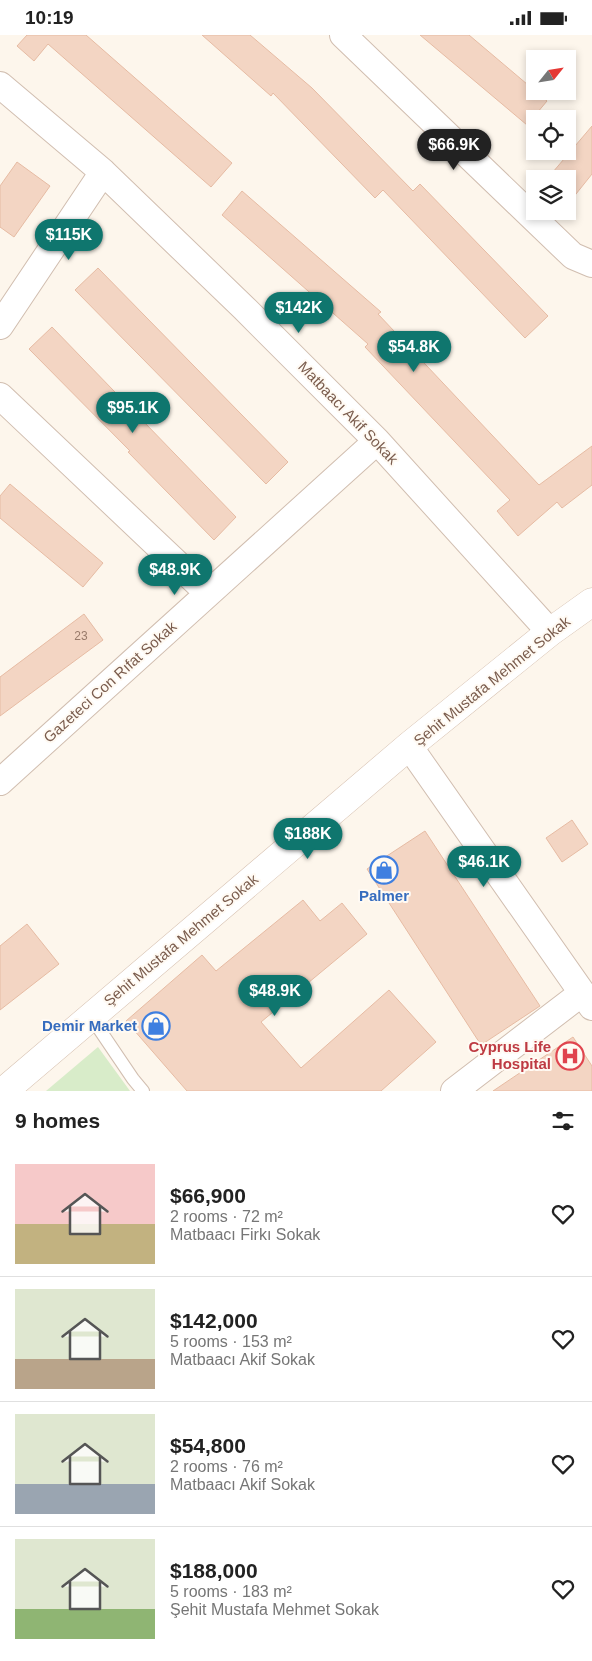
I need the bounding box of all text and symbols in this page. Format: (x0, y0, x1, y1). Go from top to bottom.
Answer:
text: 10:19 (25, 7, 74, 28)
north arrow (526, 50, 576, 100)
map controls (526, 50, 576, 220)
button: locate (526, 110, 576, 160)
pin: $66.9K (413, 129, 495, 171)
text: $66.9K (428, 136, 480, 153)
button: layers (526, 170, 576, 220)
pin: $115K (34, 219, 104, 261)
text: $115K (46, 226, 92, 243)
pin: $142K (264, 291, 334, 334)
text: $142K (275, 299, 323, 316)
pin: $54.8K (373, 331, 455, 373)
text: $54.8K (388, 338, 440, 355)
street label: Matbaacı Akif Sokak (295, 358, 402, 468)
pin: $95.1K (92, 391, 174, 434)
text: $95.1K (107, 399, 159, 416)
pin: $48.9K (134, 553, 216, 596)
text: $48.9K (149, 561, 201, 578)
street label: Şehit Mustafa Mehmet Sokak (410, 612, 574, 749)
street label: Gazeteci Con Rıfat Sokak (40, 617, 180, 746)
house number: 23 (74, 629, 88, 643)
pin: $188K (273, 817, 343, 860)
text: $188K (284, 825, 332, 842)
pin: $46.1K (443, 845, 525, 888)
text: $46.1K (458, 853, 510, 870)
shop icon: Palmer (369, 855, 399, 885)
street label: Şehit Mustafa Mehmet Sokak (100, 870, 262, 1009)
place label: Palmer (359, 887, 409, 904)
pin: $48.9K (234, 975, 316, 1017)
text: $48.9K (249, 982, 301, 999)
shop icon: Demir Market (141, 1011, 171, 1041)
place label: Demir Market (42, 1017, 137, 1034)
place label: Cyprus Life Hospital (468, 1038, 551, 1072)
hospital icon: Cyprus Life Hospital (555, 1041, 585, 1071)
icon: filters (549, 1107, 577, 1135)
text: 9 homes (15, 1109, 100, 1132)
icon: home (55, 1184, 115, 1244)
text: $66,900 (170, 1184, 246, 1207)
icon: heart (549, 1200, 577, 1228)
text: 2 rooms · 72 m² (170, 1208, 283, 1225)
text: Matbaacı Firkı Sokak (170, 1226, 320, 1243)
icon: home (55, 1309, 115, 1369)
text: $142,000 (170, 1309, 258, 1332)
icon: heart (549, 1325, 577, 1353)
text: 5 rooms · 153 m² (170, 1333, 292, 1350)
text: Matbaacı Akif Sokak (170, 1351, 315, 1368)
icon: home (55, 1434, 115, 1494)
text: $54,800 (170, 1434, 246, 1457)
icon: heart (549, 1450, 577, 1478)
text: 2 rooms · 76 m² (170, 1458, 283, 1475)
text: Matbaacı Akif Sokak (170, 1476, 315, 1493)
icon: home (55, 1559, 115, 1619)
text: $188,000 (170, 1559, 258, 1582)
icon: heart (549, 1575, 577, 1603)
text: 5 rooms · 183 m² (170, 1583, 292, 1600)
text: Şehit Mustafa Mehmet Sokak (170, 1601, 379, 1618)

